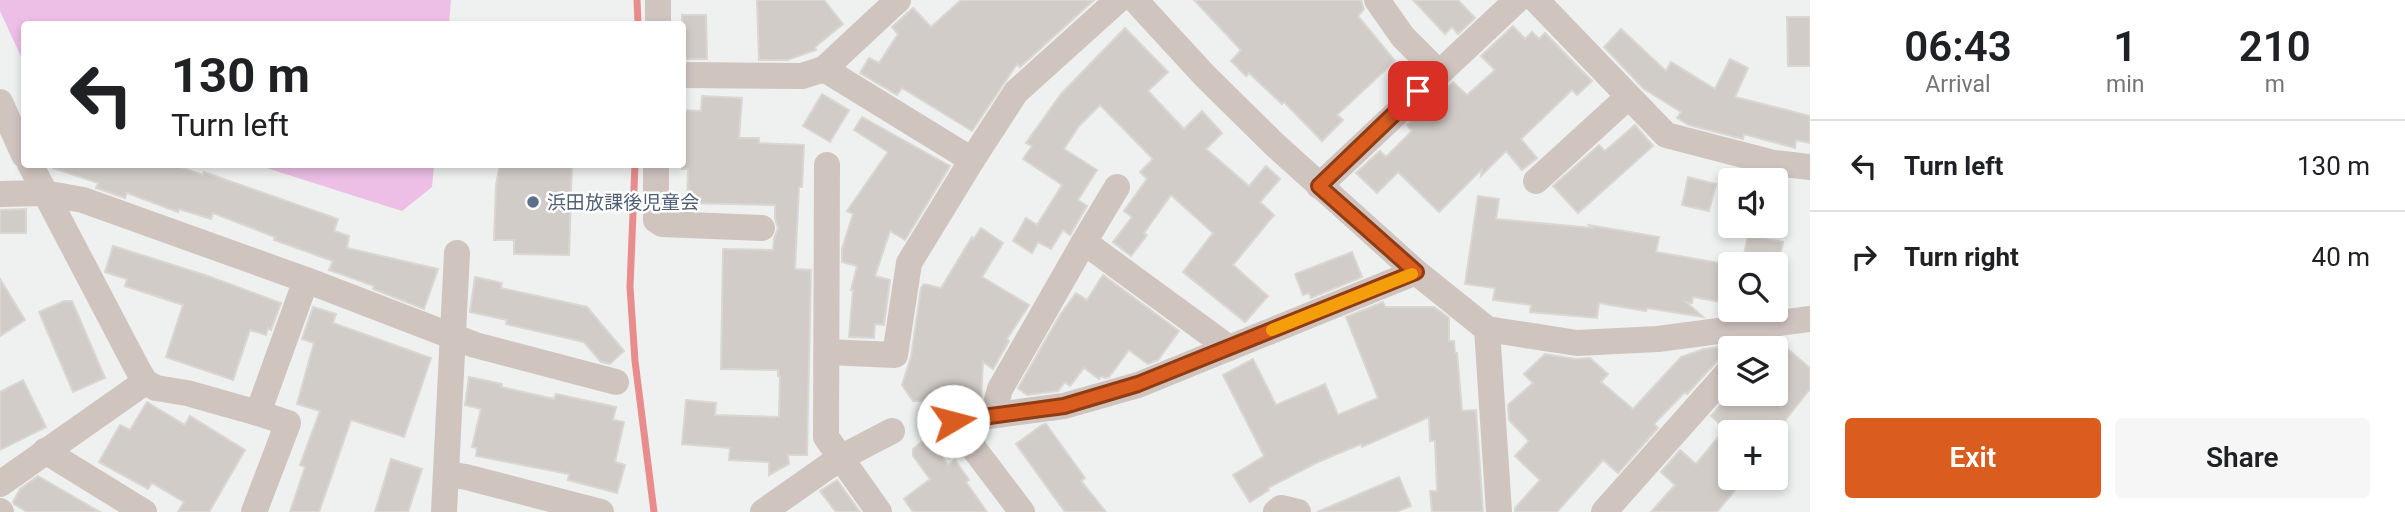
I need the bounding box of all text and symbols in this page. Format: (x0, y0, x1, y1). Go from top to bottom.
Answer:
text: 06:43 (1904, 22, 2012, 71)
text: 1 (2113, 22, 2137, 71)
text: 210 (2239, 22, 2311, 71)
text: 130 m (171, 47, 310, 104)
icon: left (56, 49, 147, 140)
pin (1388, 61, 1448, 121)
text: Arrival (1925, 71, 1991, 98)
text: min (2106, 71, 2144, 98)
text: m (2265, 71, 2285, 98)
icon: arrive (1399, 72, 1437, 110)
text: Turn left (171, 106, 289, 144)
icon: left (1845, 147, 1883, 185)
text: Turn left (1904, 151, 2003, 181)
text: 130 m (2297, 151, 2370, 181)
map controls (1718, 168, 1788, 490)
button: sound (1718, 168, 1788, 238)
place label: 浜田放課後児童会 (547, 191, 699, 214)
marker: 浜田放課後児童会 (525, 194, 541, 210)
icon: right (1845, 238, 1883, 276)
text: Turn right (1904, 242, 2019, 272)
text: 40 m (2312, 242, 2370, 272)
button: search (1718, 252, 1788, 322)
button: layers (1718, 336, 1788, 406)
position arrow (916, 384, 990, 458)
button: Exit (1845, 418, 2101, 498)
button: Share (2115, 418, 2370, 498)
button: + (1718, 420, 1788, 490)

